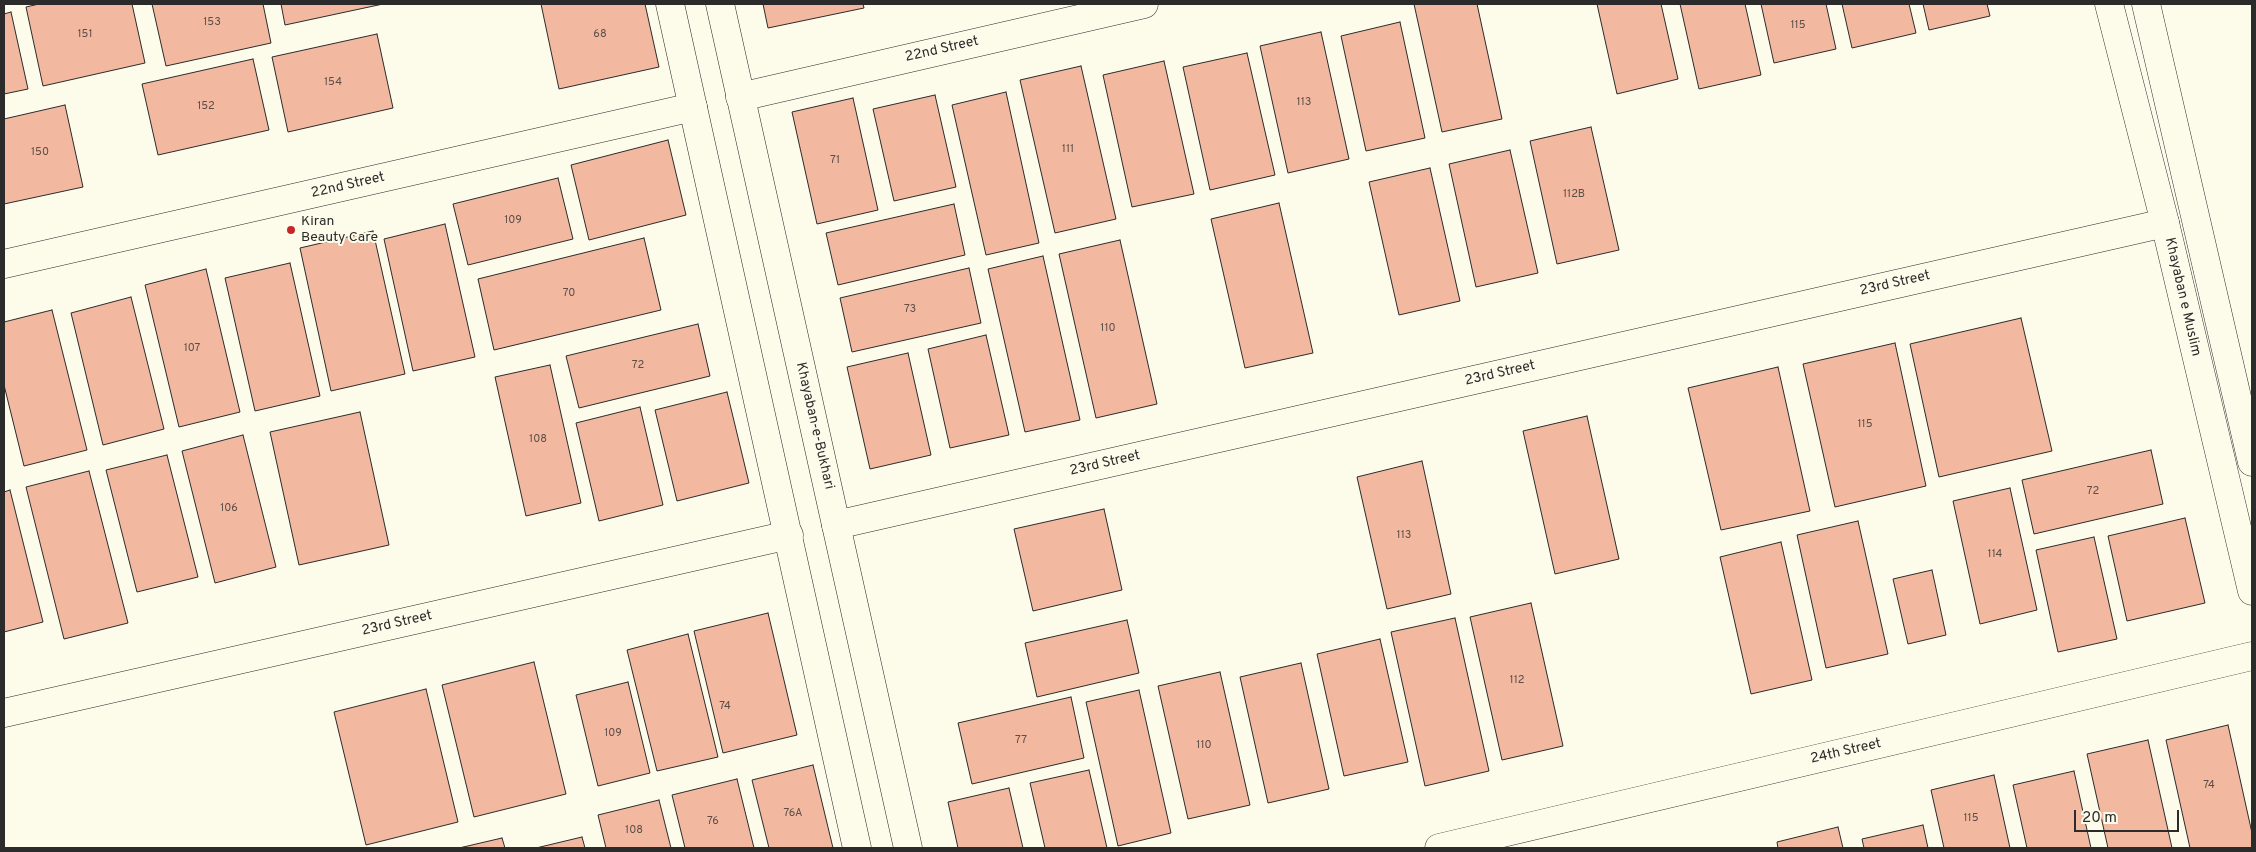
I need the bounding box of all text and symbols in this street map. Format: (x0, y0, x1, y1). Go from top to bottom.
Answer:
house number: 153 (203, 16, 221, 30)
house number: 115 (1790, 19, 1806, 33)
house number: 151 (77, 28, 93, 42)
house number: 68 (593, 28, 607, 42)
street label: 22nd Street (904, 33, 980, 67)
house number: 154 (324, 76, 342, 90)
house number: 113 (1297, 96, 1311, 110)
house number: 152 (197, 100, 215, 114)
house number: 111 (1062, 143, 1074, 157)
house number: 150 (31, 146, 49, 160)
house number: 71 (830, 154, 840, 168)
street label: 22nd Street (310, 169, 386, 203)
house number: 112B (1563, 188, 1585, 202)
place label: Kiran Beauty Care (301, 214, 378, 246)
house number: 109 (504, 214, 522, 228)
marker: Kiran Beauty Care (285, 224, 297, 236)
street label: Khayaban e Muslim (2160, 236, 2204, 358)
street label: 23rd Street (1858, 268, 1932, 300)
house number: 70 (563, 287, 575, 301)
house number: 73 (904, 303, 916, 317)
house number: 110 (1100, 322, 1116, 336)
house number: 107 (184, 342, 200, 356)
street label: 23rd Street (1463, 358, 1537, 390)
house number: 72 (632, 359, 644, 373)
street label: Khayaban-e-Bukhari (791, 361, 837, 491)
house number: 115 (1857, 418, 1873, 432)
house number: 108 (529, 433, 547, 447)
street label: 23rd Street (1068, 448, 1142, 480)
house number: 72 (2087, 485, 2099, 499)
house number: 106 (220, 502, 238, 516)
house number: 113 (1397, 529, 1411, 543)
house number: 114 (1988, 548, 2002, 562)
street label: 23rd Street (360, 608, 434, 640)
house number: 112 (1510, 674, 1524, 688)
house number: 74 (719, 700, 731, 714)
house number: 109 (604, 727, 622, 741)
house number: 77 (1015, 734, 1027, 748)
street label: 24th Street (1809, 736, 1883, 768)
house number: 110 (1196, 739, 1212, 753)
house number: 74 (2203, 779, 2215, 793)
scale bar (2076, 800, 2181, 832)
house number: 76A (783, 807, 803, 821)
text: 20 m (2082, 809, 2117, 828)
house number: 115 (1963, 812, 1979, 826)
house number: 76 (707, 815, 719, 829)
house number: 108 (625, 824, 643, 838)

